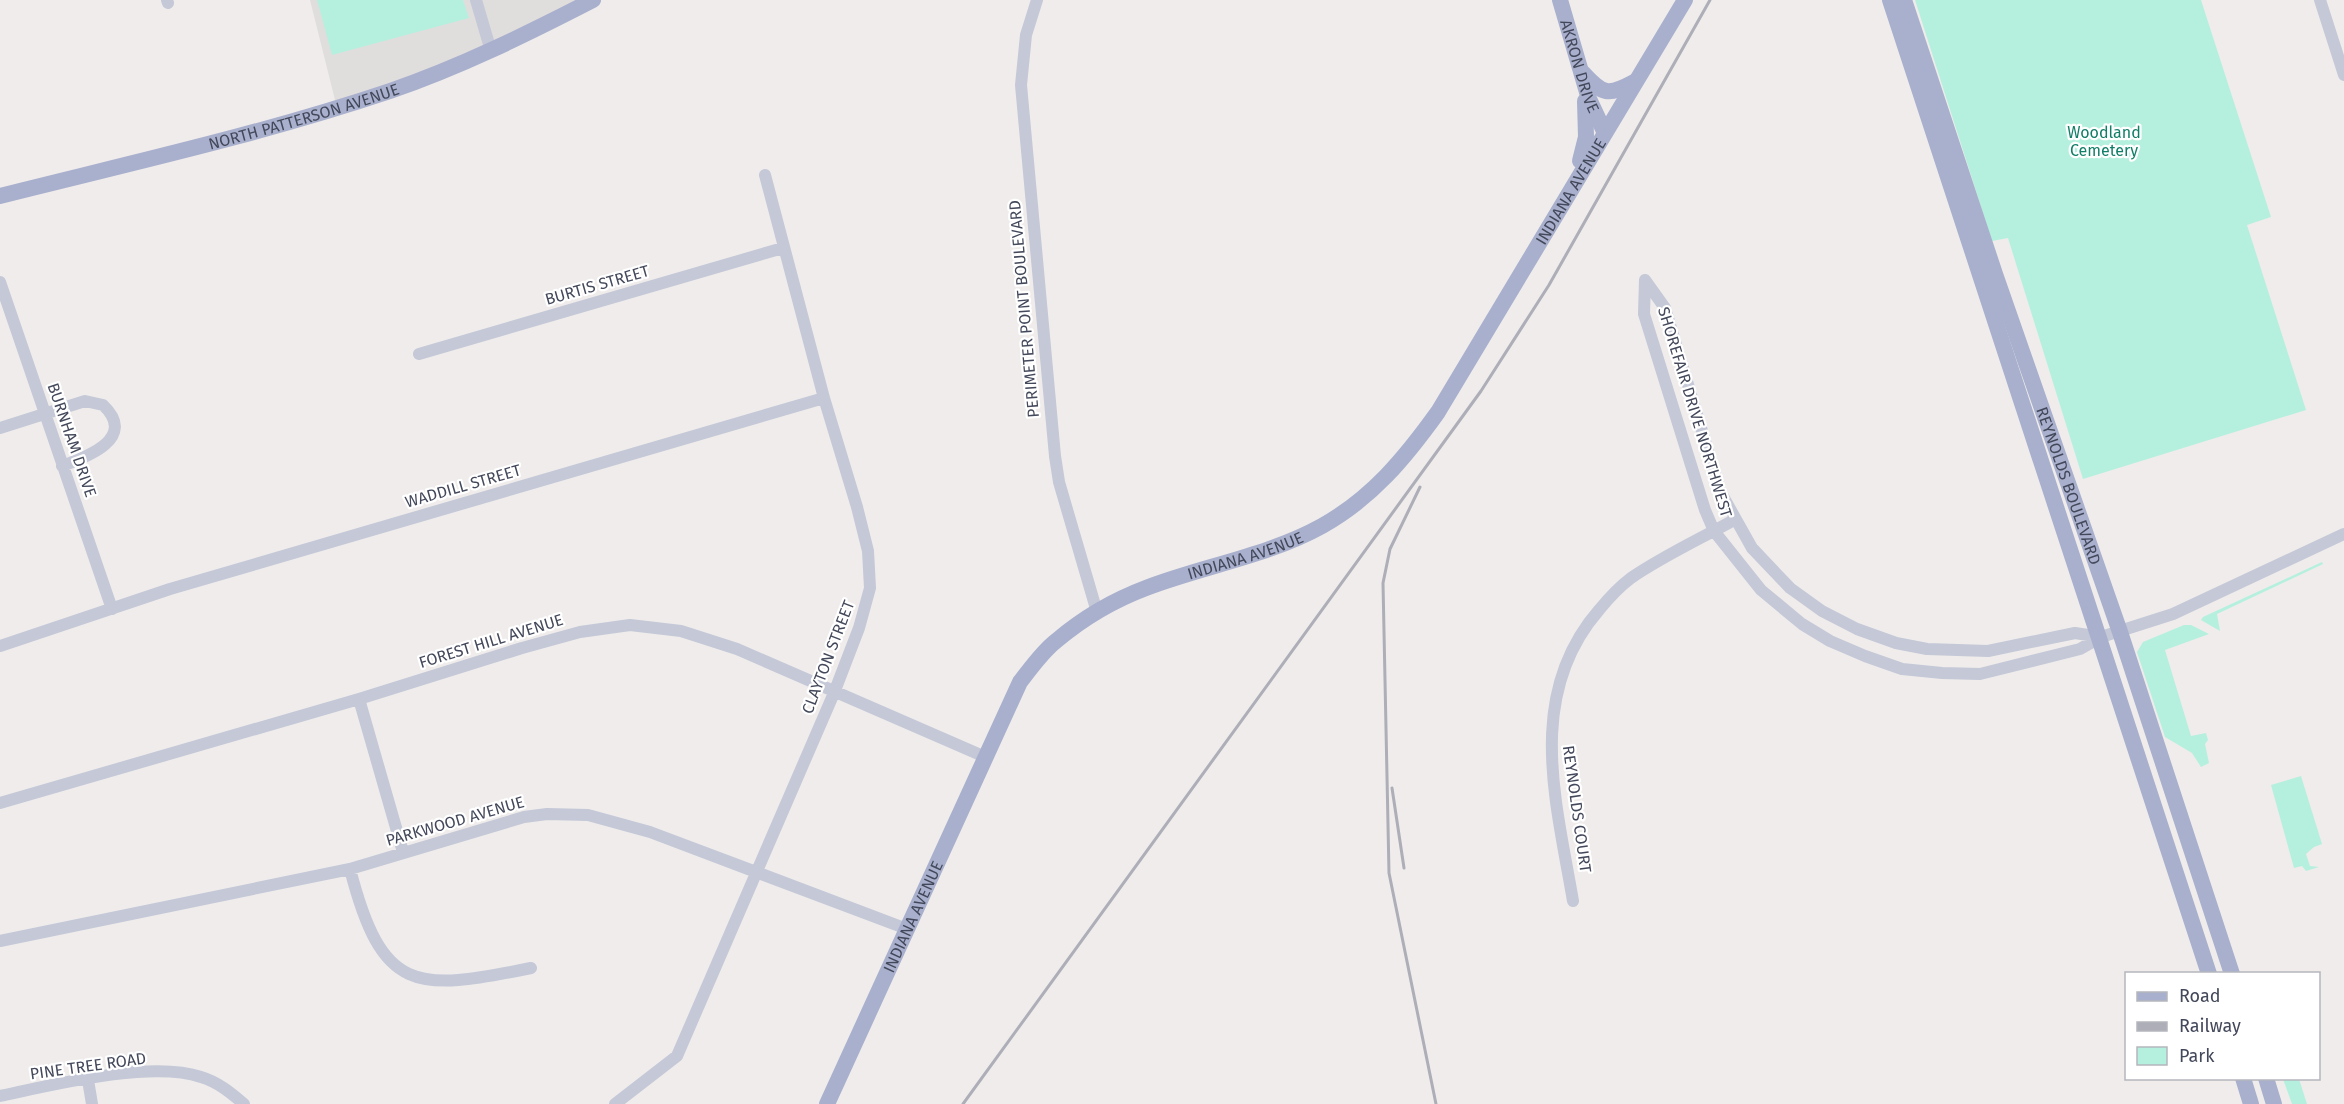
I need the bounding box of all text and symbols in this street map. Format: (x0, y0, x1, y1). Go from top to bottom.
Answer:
street label: AKRON DRIVE (1557, 17, 1604, 116)
street label: NORTH PATTERSON AVENUE (206, 79, 402, 153)
park label: Woodland Cemetery (2067, 123, 2141, 160)
street label: INDIANA AVENUE (1531, 135, 1610, 248)
street label: PERIMETER POINT BOULEVARD (1005, 199, 1043, 419)
street label: BURTIS STREET (543, 261, 652, 309)
street label: SHOREFAIR DRIVE NORTHWEST (1654, 305, 1736, 520)
street label: BURNHAM DRIVE (44, 380, 100, 500)
street label: REYNOLDS BOULEVARD (2033, 404, 2105, 567)
street label: WADDILL STREET (403, 460, 524, 512)
street label: INDIANA AVENUE (1185, 527, 1306, 583)
street label: CLAYTON STREET (798, 597, 859, 716)
street label: FOREST HILL AVENUE (417, 610, 565, 672)
street label: REYNOLDS COURT (1559, 744, 1595, 874)
street label: PARKWOOD AVENUE (384, 792, 526, 850)
street label: INDIANA AVENUE (879, 858, 946, 976)
legend (2125, 972, 2320, 1080)
text: Road (2179, 985, 2221, 1007)
text: Railway (2179, 1015, 2241, 1037)
text: Park (2179, 1045, 2215, 1067)
street label: PINE TREE ROAD (29, 1048, 147, 1084)

